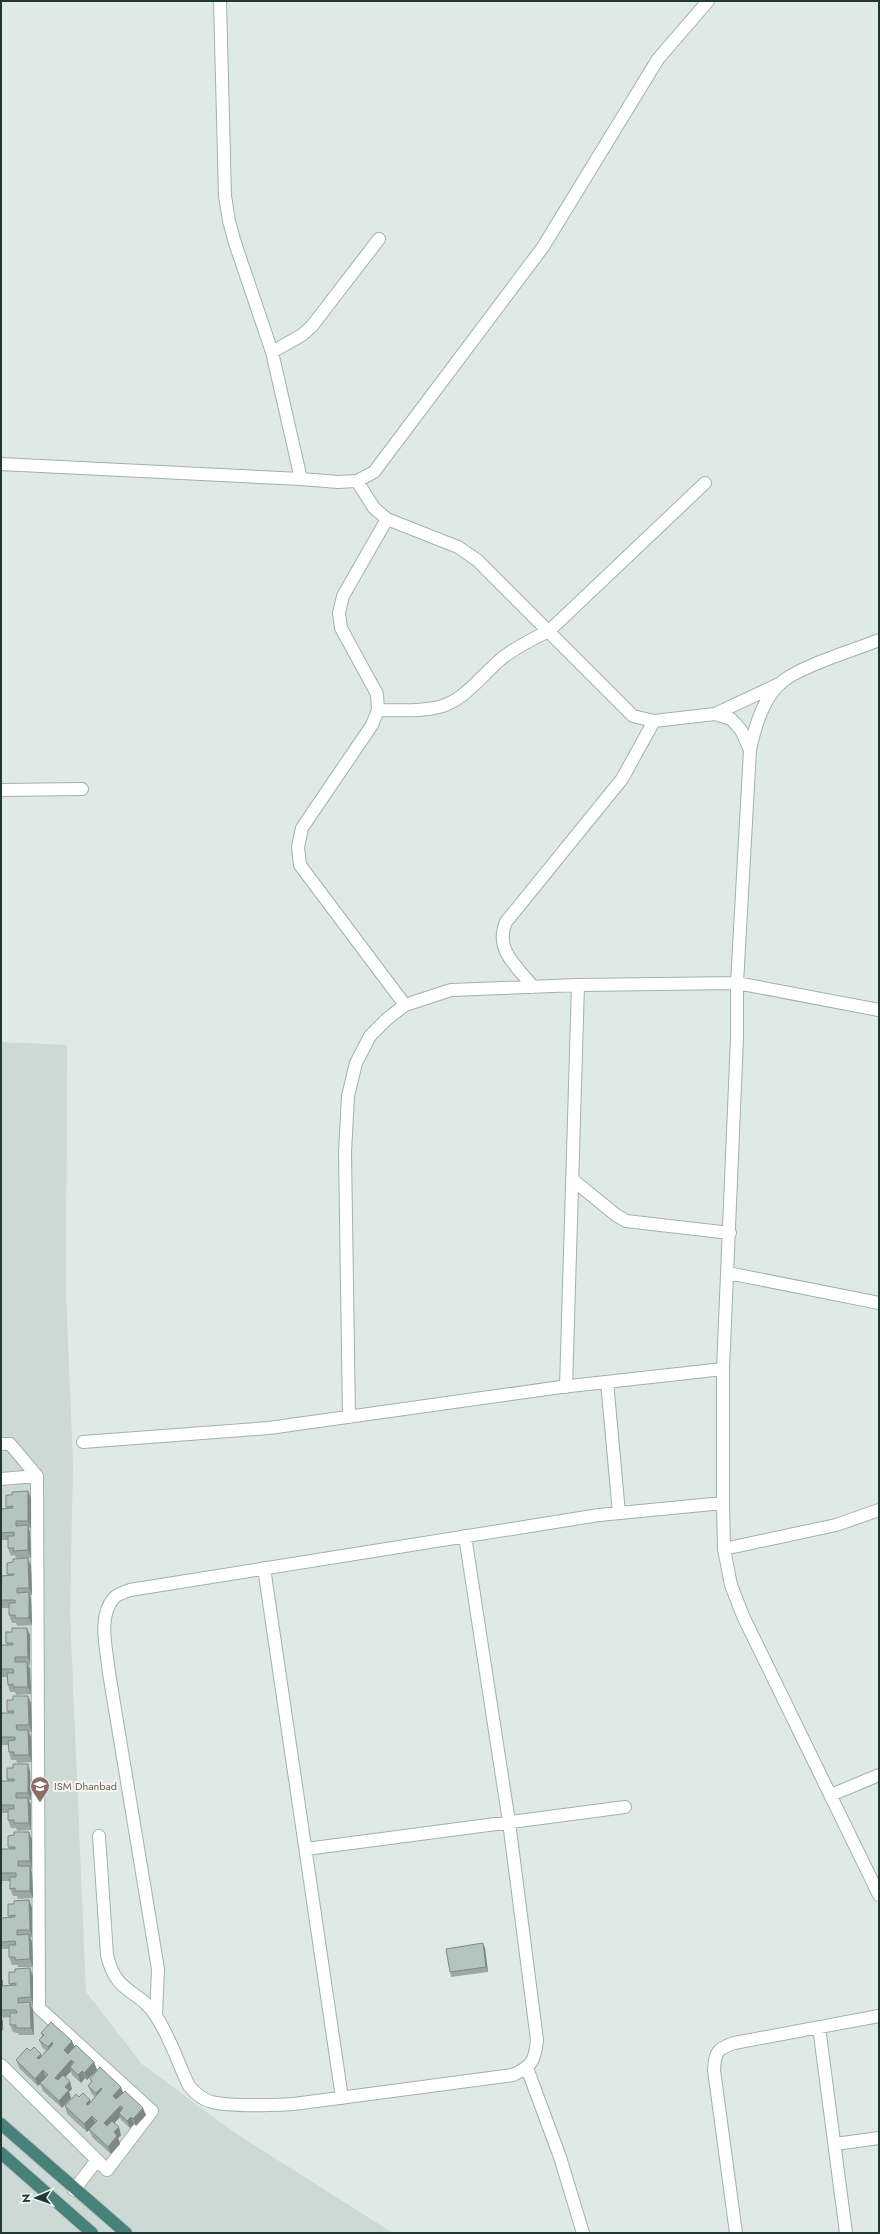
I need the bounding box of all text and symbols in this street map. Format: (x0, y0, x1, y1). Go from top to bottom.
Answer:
school or university icon: ISM Dhanbad (29, 1775, 51, 1803)
place label: ISM Dhanbad (54, 1778, 117, 1794)
north arrow (16, 2178, 56, 2218)
text: N (18, 2194, 34, 2203)

